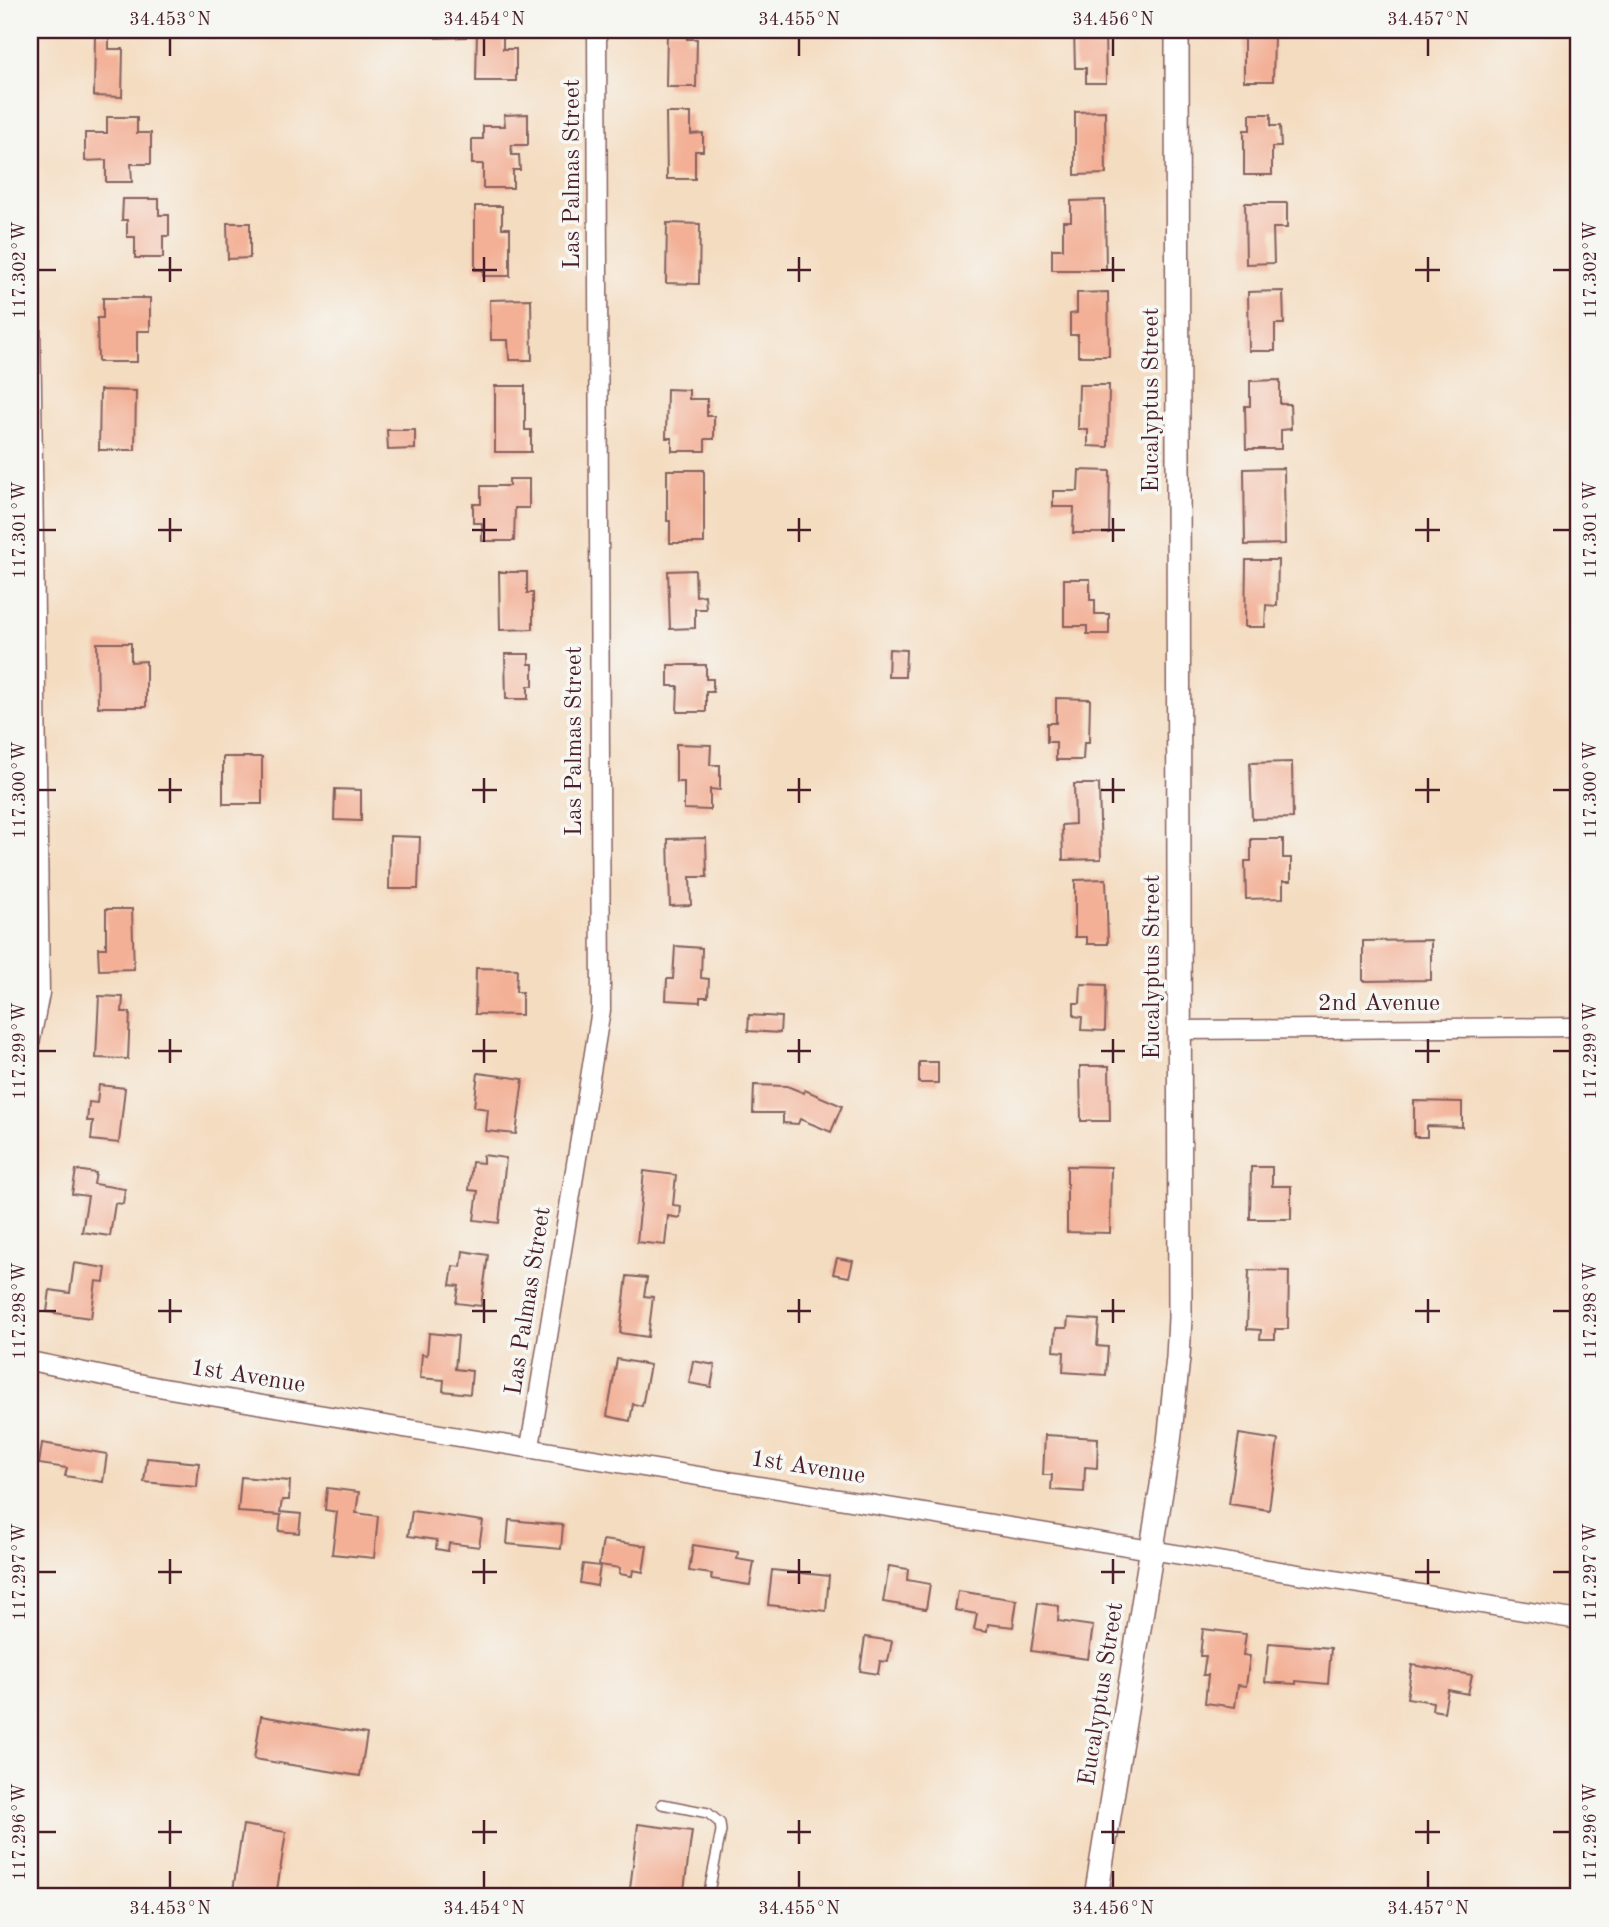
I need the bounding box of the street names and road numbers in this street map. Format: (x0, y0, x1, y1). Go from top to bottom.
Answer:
street label: Las Palmas Street (561, 79, 585, 269)
street label: Eucalyptus Street (1140, 307, 1164, 493)
street label: Las Palmas Street (563, 646, 587, 836)
street label: Eucalyptus Street (1141, 874, 1165, 1060)
street label: 2nd Avenue (1318, 992, 1440, 1016)
street label: Las Palmas Street (502, 1205, 556, 1397)
street label: 1st Avenue (189, 1356, 307, 1398)
street label: 1st Avenue (749, 1447, 867, 1489)
street label: Eucalyptus Street (1076, 1601, 1128, 1787)

